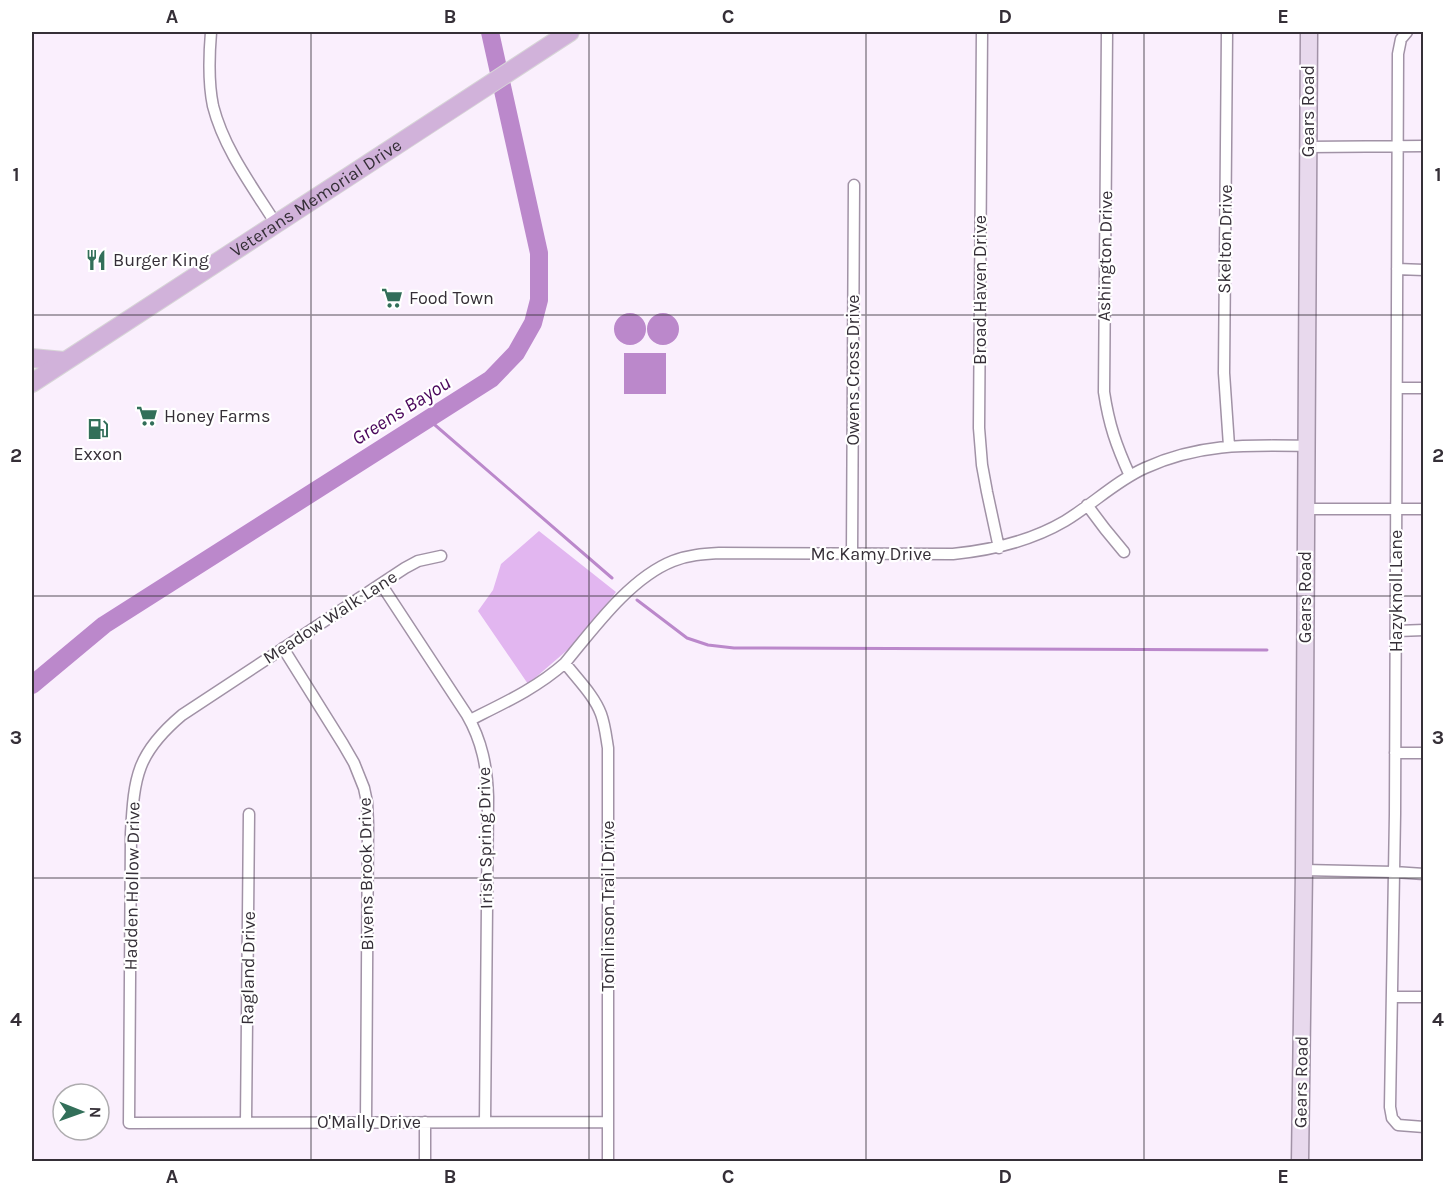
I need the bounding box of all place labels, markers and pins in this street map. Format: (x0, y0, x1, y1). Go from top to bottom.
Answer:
restaurant icon: Burger King (84, 248, 108, 272)
place label: Burger King (113, 249, 209, 271)
supermarket icon: Food Town (380, 286, 404, 310)
place label: Food Town (409, 287, 494, 309)
supermarket icon: Honey Farms (135, 404, 159, 428)
place label: Honey Farms (164, 405, 270, 427)
fuel station icon: Exxon (86, 417, 110, 441)
place label: Exxon (73, 443, 123, 465)

